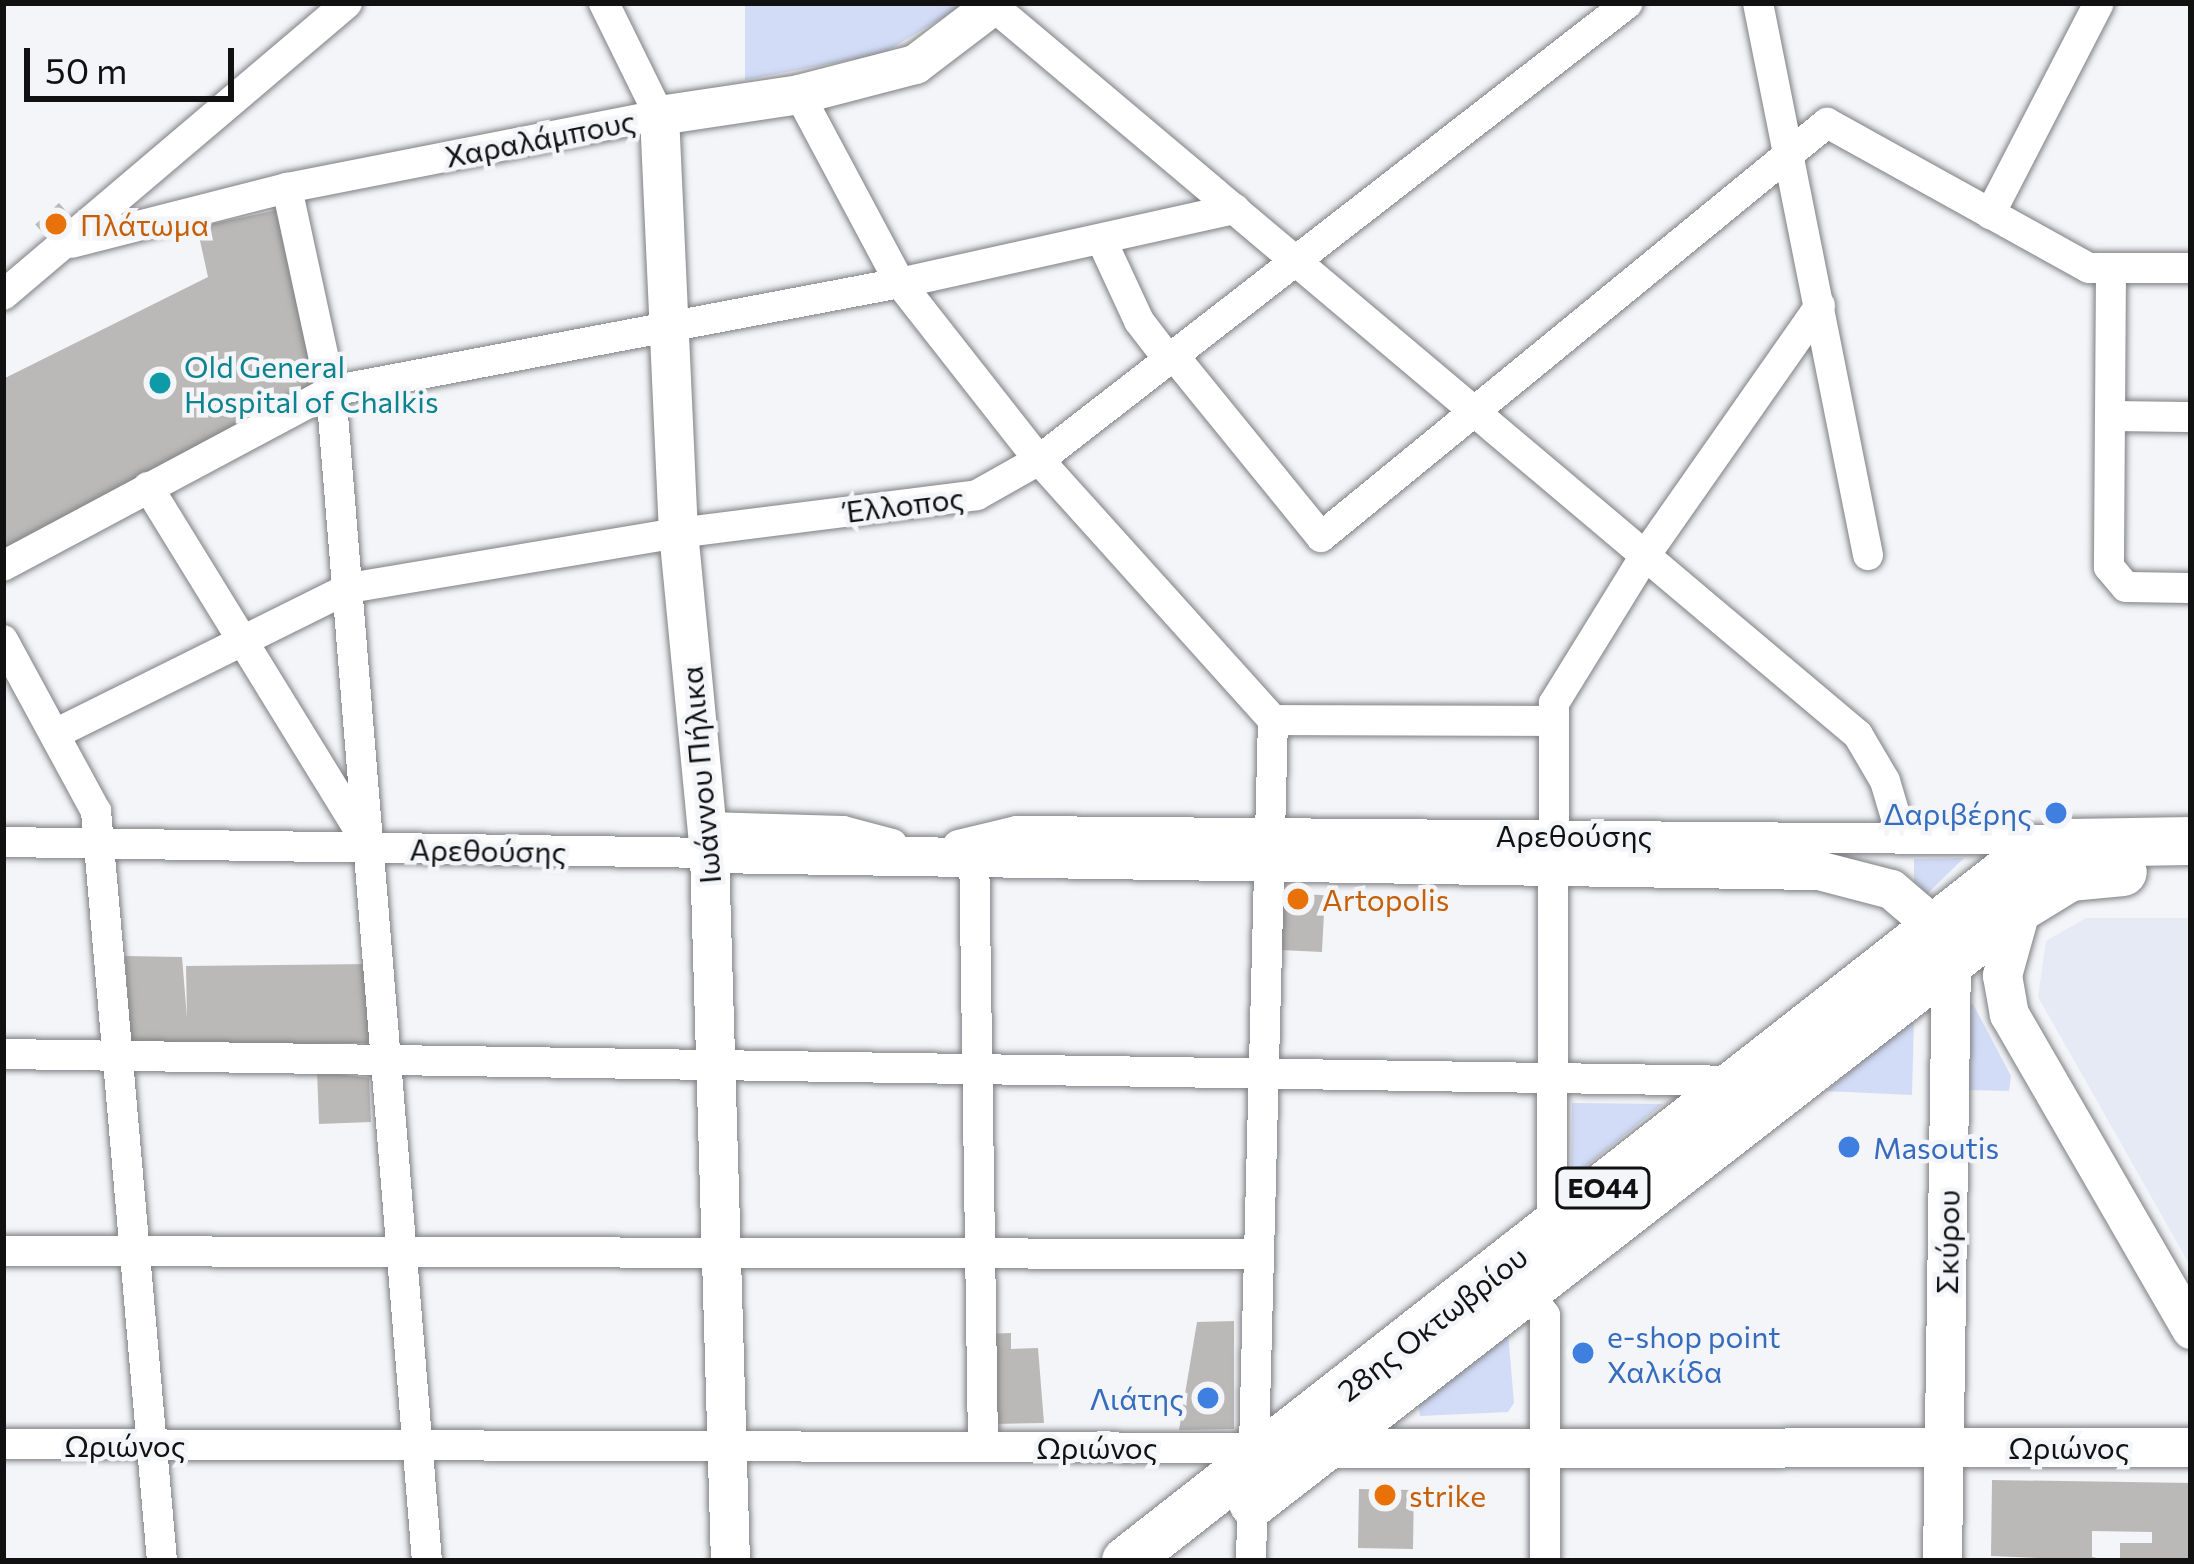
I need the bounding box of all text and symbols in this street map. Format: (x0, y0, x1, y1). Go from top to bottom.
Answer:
scale bar (30, 24, 240, 98)
text: 50 m (45, 47, 127, 91)
street label: Χαραλάμπους (442, 102, 638, 174)
place label: Πλάτωμα (80, 206, 209, 242)
marker: Πλάτωμα (43, 211, 69, 237)
place label: Old General Hospital of Chalkis (184, 348, 439, 418)
marker: Old General Hospital of Chalkis (147, 370, 173, 396)
street label: Έλλοπος (842, 479, 966, 529)
street label: Ιωάννου Πήλικα (673, 665, 727, 885)
place label: Δαριβέρης (1884, 795, 2032, 831)
marker: Δαριβέρης (2043, 800, 2069, 826)
street label: Αρεθούσης (1496, 817, 1652, 853)
street label: Αρεθούσης (409, 831, 567, 869)
place label: Artopolis (1322, 881, 1449, 917)
marker: Artopolis (1285, 886, 1311, 912)
place label: Masoutis (1873, 1129, 1999, 1165)
marker: Masoutis (1836, 1134, 1862, 1160)
road number: ΕΟ44 (1555, 1167, 1651, 1209)
street label: Σκύρου (1928, 1189, 1966, 1295)
street label: 28ης Οκτωβρίου (1330, 1238, 1534, 1408)
place label: e-shop point Χαλκίδα (1607, 1318, 1781, 1388)
marker: e-shop point Χαλκίδα (1570, 1340, 1596, 1366)
place label: Λιάτης (1090, 1380, 1184, 1416)
marker: Λιάτης (1195, 1385, 1221, 1411)
street label: Ωριώνος (64, 1427, 186, 1463)
street label: Ωριώνος (1036, 1429, 1158, 1465)
street label: Ωριώνος (2008, 1429, 2130, 1465)
place label: strike (1409, 1477, 1486, 1513)
marker: strike (1372, 1482, 1398, 1508)

